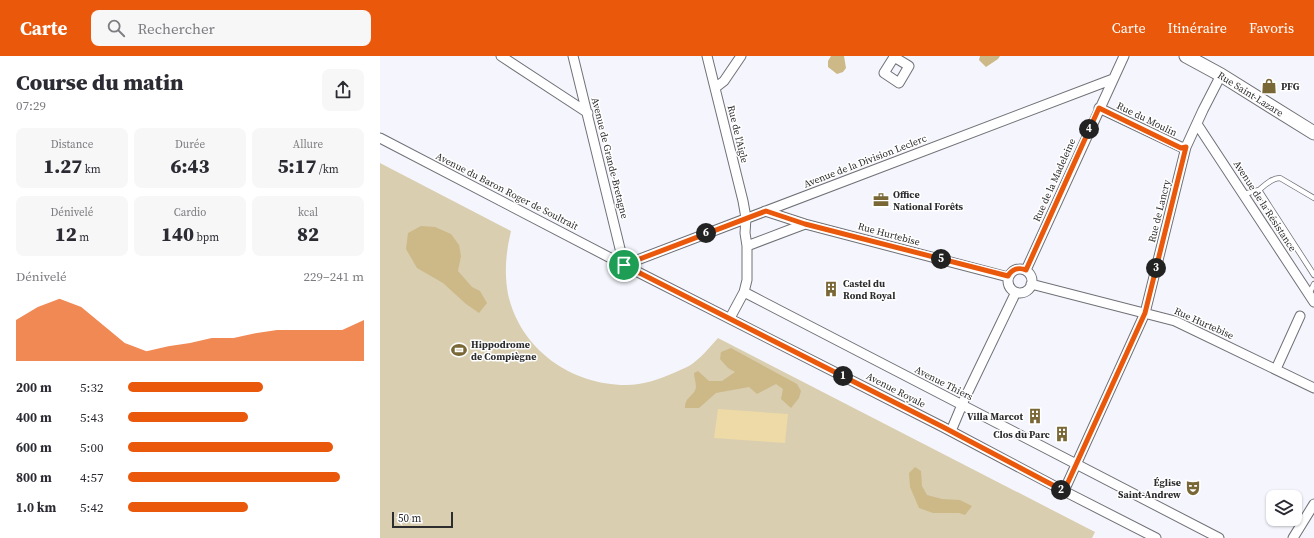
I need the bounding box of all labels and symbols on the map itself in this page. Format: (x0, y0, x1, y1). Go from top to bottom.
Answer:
street label: Rue Saint-Lazare (1216, 68, 1286, 119)
shop icon: PFG (1260, 77, 1278, 95)
place label: PFG (1281, 80, 1300, 93)
street label: Avenue de Grande-Bretagne (589, 96, 631, 220)
street label: Rue du Moulin (1115, 99, 1179, 139)
street label: Rue de l'Aigle (725, 104, 751, 164)
pin: 4 (1079, 119, 1099, 139)
street label: Avenue de la Division Leclerc (802, 131, 928, 190)
street label: Rue de la Madeleine (1030, 136, 1078, 224)
street label: Avenue du Baron Roger de Soultrait (434, 149, 581, 233)
street label: Avenue de la Résistance (1231, 158, 1299, 254)
street label: Rue de Lancry (1145, 178, 1173, 244)
place label: Office National Forêts (893, 188, 964, 213)
office icon: Office National Forêts (872, 191, 890, 209)
street label: Rue Hurtebise (856, 219, 922, 249)
pin: 6 (696, 223, 716, 243)
pin (607, 248, 641, 282)
pin: 5 (931, 249, 951, 269)
pin: 3 (1146, 258, 1166, 278)
place label: Castel du Rond Royal (843, 277, 895, 302)
building icon: Castel du Rond Royal (822, 280, 840, 298)
street label: Rue Hurtebise (1172, 304, 1236, 342)
place label: Hippodrome de Compiègne (471, 338, 536, 363)
sports icon: Hippodrome de Compiègne (450, 341, 468, 359)
street label: Avenue Thiers (913, 363, 975, 403)
pin: 1 (833, 366, 853, 386)
street label: Avenue Royale (864, 369, 928, 411)
building icon: Villa Marcot (1026, 407, 1044, 425)
place label: Villa Marcot (967, 410, 1023, 423)
building icon: Clos du Parc (1053, 425, 1071, 443)
place label: Clos du Parc (993, 428, 1050, 441)
place label: Église Saint-Andrew (1118, 476, 1181, 501)
theatre icon: Église Saint-Andrew (1184, 479, 1202, 497)
pin: 2 (1051, 480, 1071, 500)
scale bar (392, 510, 453, 529)

